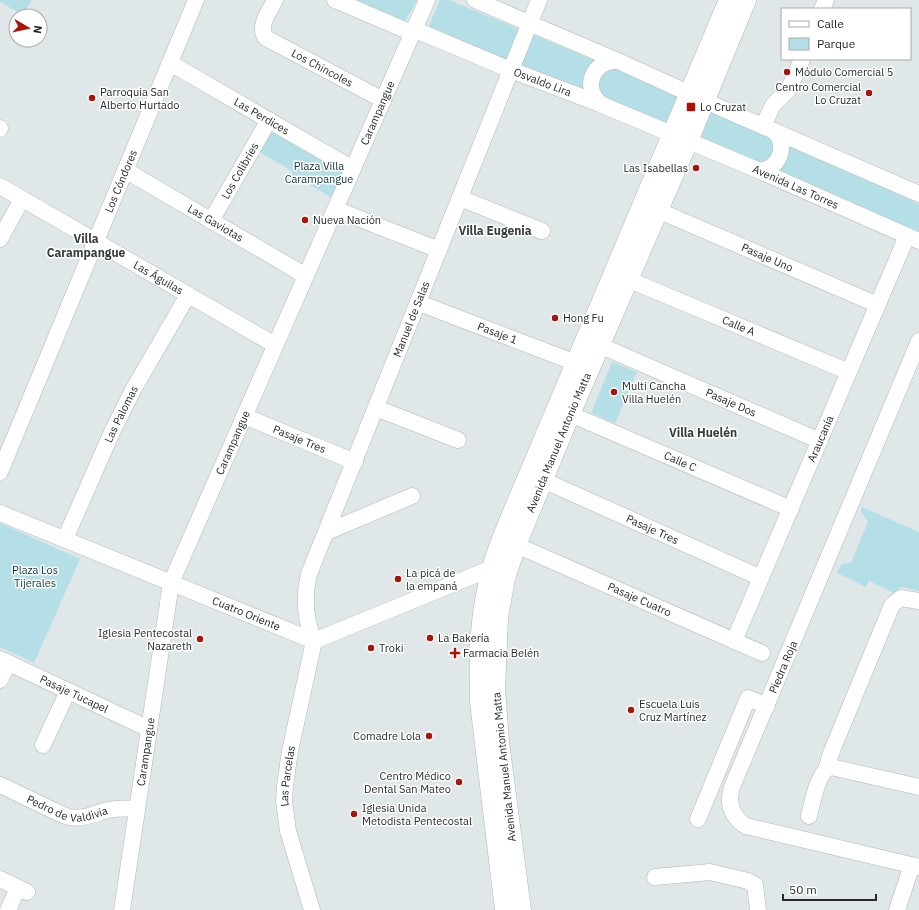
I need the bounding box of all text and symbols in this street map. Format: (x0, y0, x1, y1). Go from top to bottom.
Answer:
north arrow (8, 8, 48, 48)
legend (781, 8, 911, 60)
text: Calle (817, 16, 844, 31)
text: N (30, 25, 45, 35)
text: Parque (817, 36, 856, 51)
street label: Los Chincoles (289, 46, 355, 90)
street label: Osvaldo Lira (512, 65, 573, 99)
place label: Módulo Comercial 5 (795, 65, 893, 79)
marker: Módulo Comercial 5 (782, 67, 792, 77)
street label: Carampangue (357, 79, 398, 147)
place label: Centro Comercial Lo Cruzat (776, 80, 861, 107)
place label: Parroquia San Alberto Hurtado (100, 85, 180, 112)
marker: Centro Comercial Lo Cruzat (864, 88, 874, 98)
marker: Parroquia San Alberto Hurtado (87, 93, 97, 103)
street label: Las Perdices (231, 95, 292, 138)
place label: Lo Cruzat (700, 100, 746, 114)
marker: Lo Cruzat (685, 101, 697, 113)
street label: Los Colibríes (218, 140, 262, 201)
street label: Los Cóndores (102, 148, 140, 215)
park label: Plaza Villa Carampangue (285, 159, 353, 186)
place label: Las Isabellas (623, 161, 688, 175)
street label: Avenida Las Torres (751, 162, 841, 212)
marker: Las Isabellas (691, 163, 701, 173)
street label: Las Gaviotas (185, 201, 246, 245)
place label: Nueva Nación (313, 213, 381, 227)
marker: Nueva Nación (300, 215, 310, 225)
district label: Villa Eugenia (458, 223, 532, 238)
district label: Villa Carampangue (47, 231, 126, 260)
street label: Pasaje Uno (739, 240, 795, 275)
street label: Las Águilas (131, 258, 186, 298)
street label: Manuel de Salas (390, 279, 433, 359)
place label: Hong Fu (563, 311, 604, 325)
marker: Hong Fu (550, 313, 560, 323)
street label: Calle A (720, 313, 757, 339)
street label: Pasaje 1 (475, 319, 520, 347)
street label: Avenida Manuel Antonio Matta (523, 370, 594, 515)
place label: Multi Cancha Villa Huelén (622, 379, 686, 406)
street label: Las Palomas (101, 383, 141, 445)
street label: Pasaje Dos (704, 385, 759, 420)
marker: Multi Cancha Villa Huelén (609, 387, 619, 397)
street label: Carampangue (212, 408, 253, 477)
street label: Araucanía (804, 413, 837, 464)
street label: Pasaje Tres (271, 422, 328, 456)
district label: Villa Huelén (669, 425, 737, 440)
street label: Calle C (662, 448, 699, 475)
street label: Pasaje Tres (624, 511, 681, 547)
park label: Plaza Los Tijerales (12, 563, 58, 590)
place label: La picá de la empaná (406, 566, 458, 593)
marker: La picá de la empaná (393, 574, 403, 584)
street label: Pasaje Cuatro (606, 579, 674, 619)
street label: Cuatro Oriente (210, 593, 282, 634)
place label: Iglesia Pentecostal Nazareth (98, 626, 192, 653)
place label: La Bakería (438, 631, 489, 645)
marker: La Bakería (425, 633, 435, 643)
marker: Iglesia Pentecostal Nazareth (195, 634, 205, 644)
street label: Piedra Roja (766, 638, 800, 695)
place label: Troki (379, 641, 404, 655)
marker: Troki (366, 643, 376, 653)
place label: Farmacia Belén (463, 646, 539, 660)
marker: Farmacia Belén (450, 648, 460, 658)
street label: Pasaje Tucapel (38, 672, 111, 716)
street label: Avenida Manuel Antonio Matta (489, 691, 519, 842)
place label: Escuela Luis Cruz Martínez (639, 697, 707, 724)
marker: Escuela Luis Cruz Martínez (626, 705, 636, 715)
street label: Carampangue (134, 717, 158, 787)
place label: Comadre Lola (353, 729, 421, 743)
marker: Comadre Lola (424, 731, 434, 741)
street label: Las Parcelas (277, 744, 298, 807)
place label: Centro Médico Dental San Mateo (364, 769, 451, 796)
marker: Centro Médico Dental San Mateo (454, 777, 464, 787)
street label: Pedro de Valdivia (24, 792, 109, 825)
place label: Iglesia Unida Metodista Pentecostal (362, 801, 472, 828)
marker: Iglesia Unida Metodista Pentecostal (349, 809, 359, 819)
scale bar (783, 876, 876, 902)
text: 50 m (789, 882, 817, 897)

